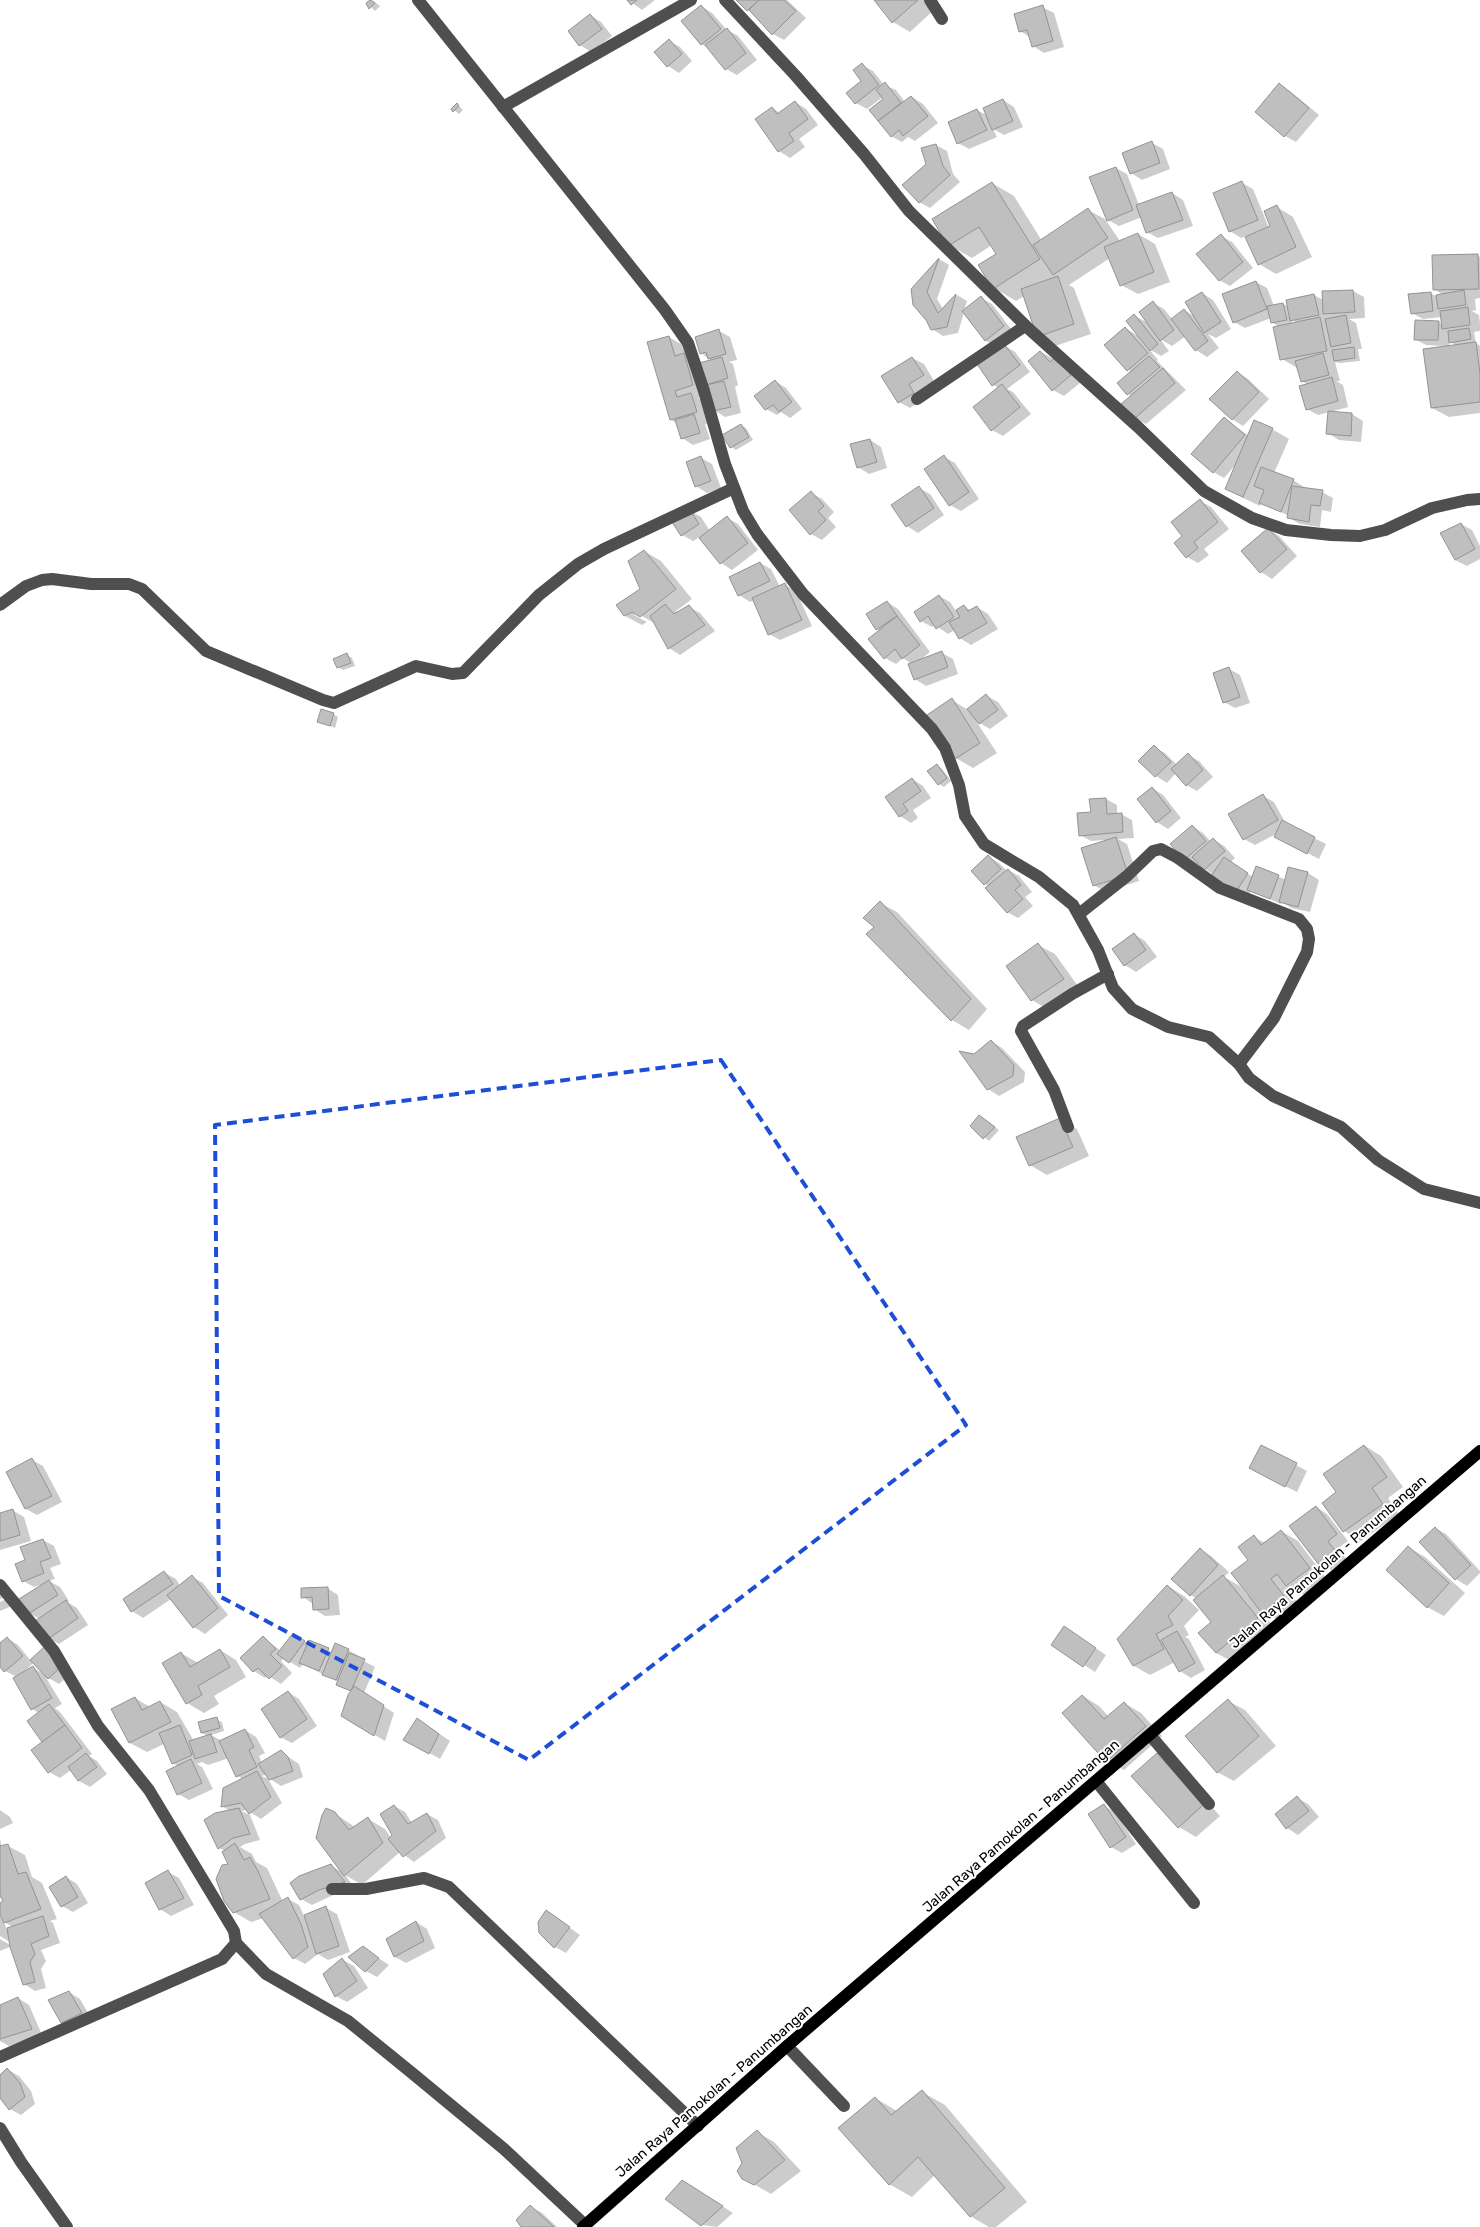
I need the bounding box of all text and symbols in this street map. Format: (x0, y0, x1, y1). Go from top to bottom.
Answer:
street label: Jalan Raya Pamokolan - Panumbangan (1226, 1472, 1430, 1652)
street label: Jalan Raya Pamokolan - Panumbangan (919, 1736, 1123, 1916)
street label: Jalan Raya Pamokolan - Panumbangan (612, 2001, 816, 2181)

